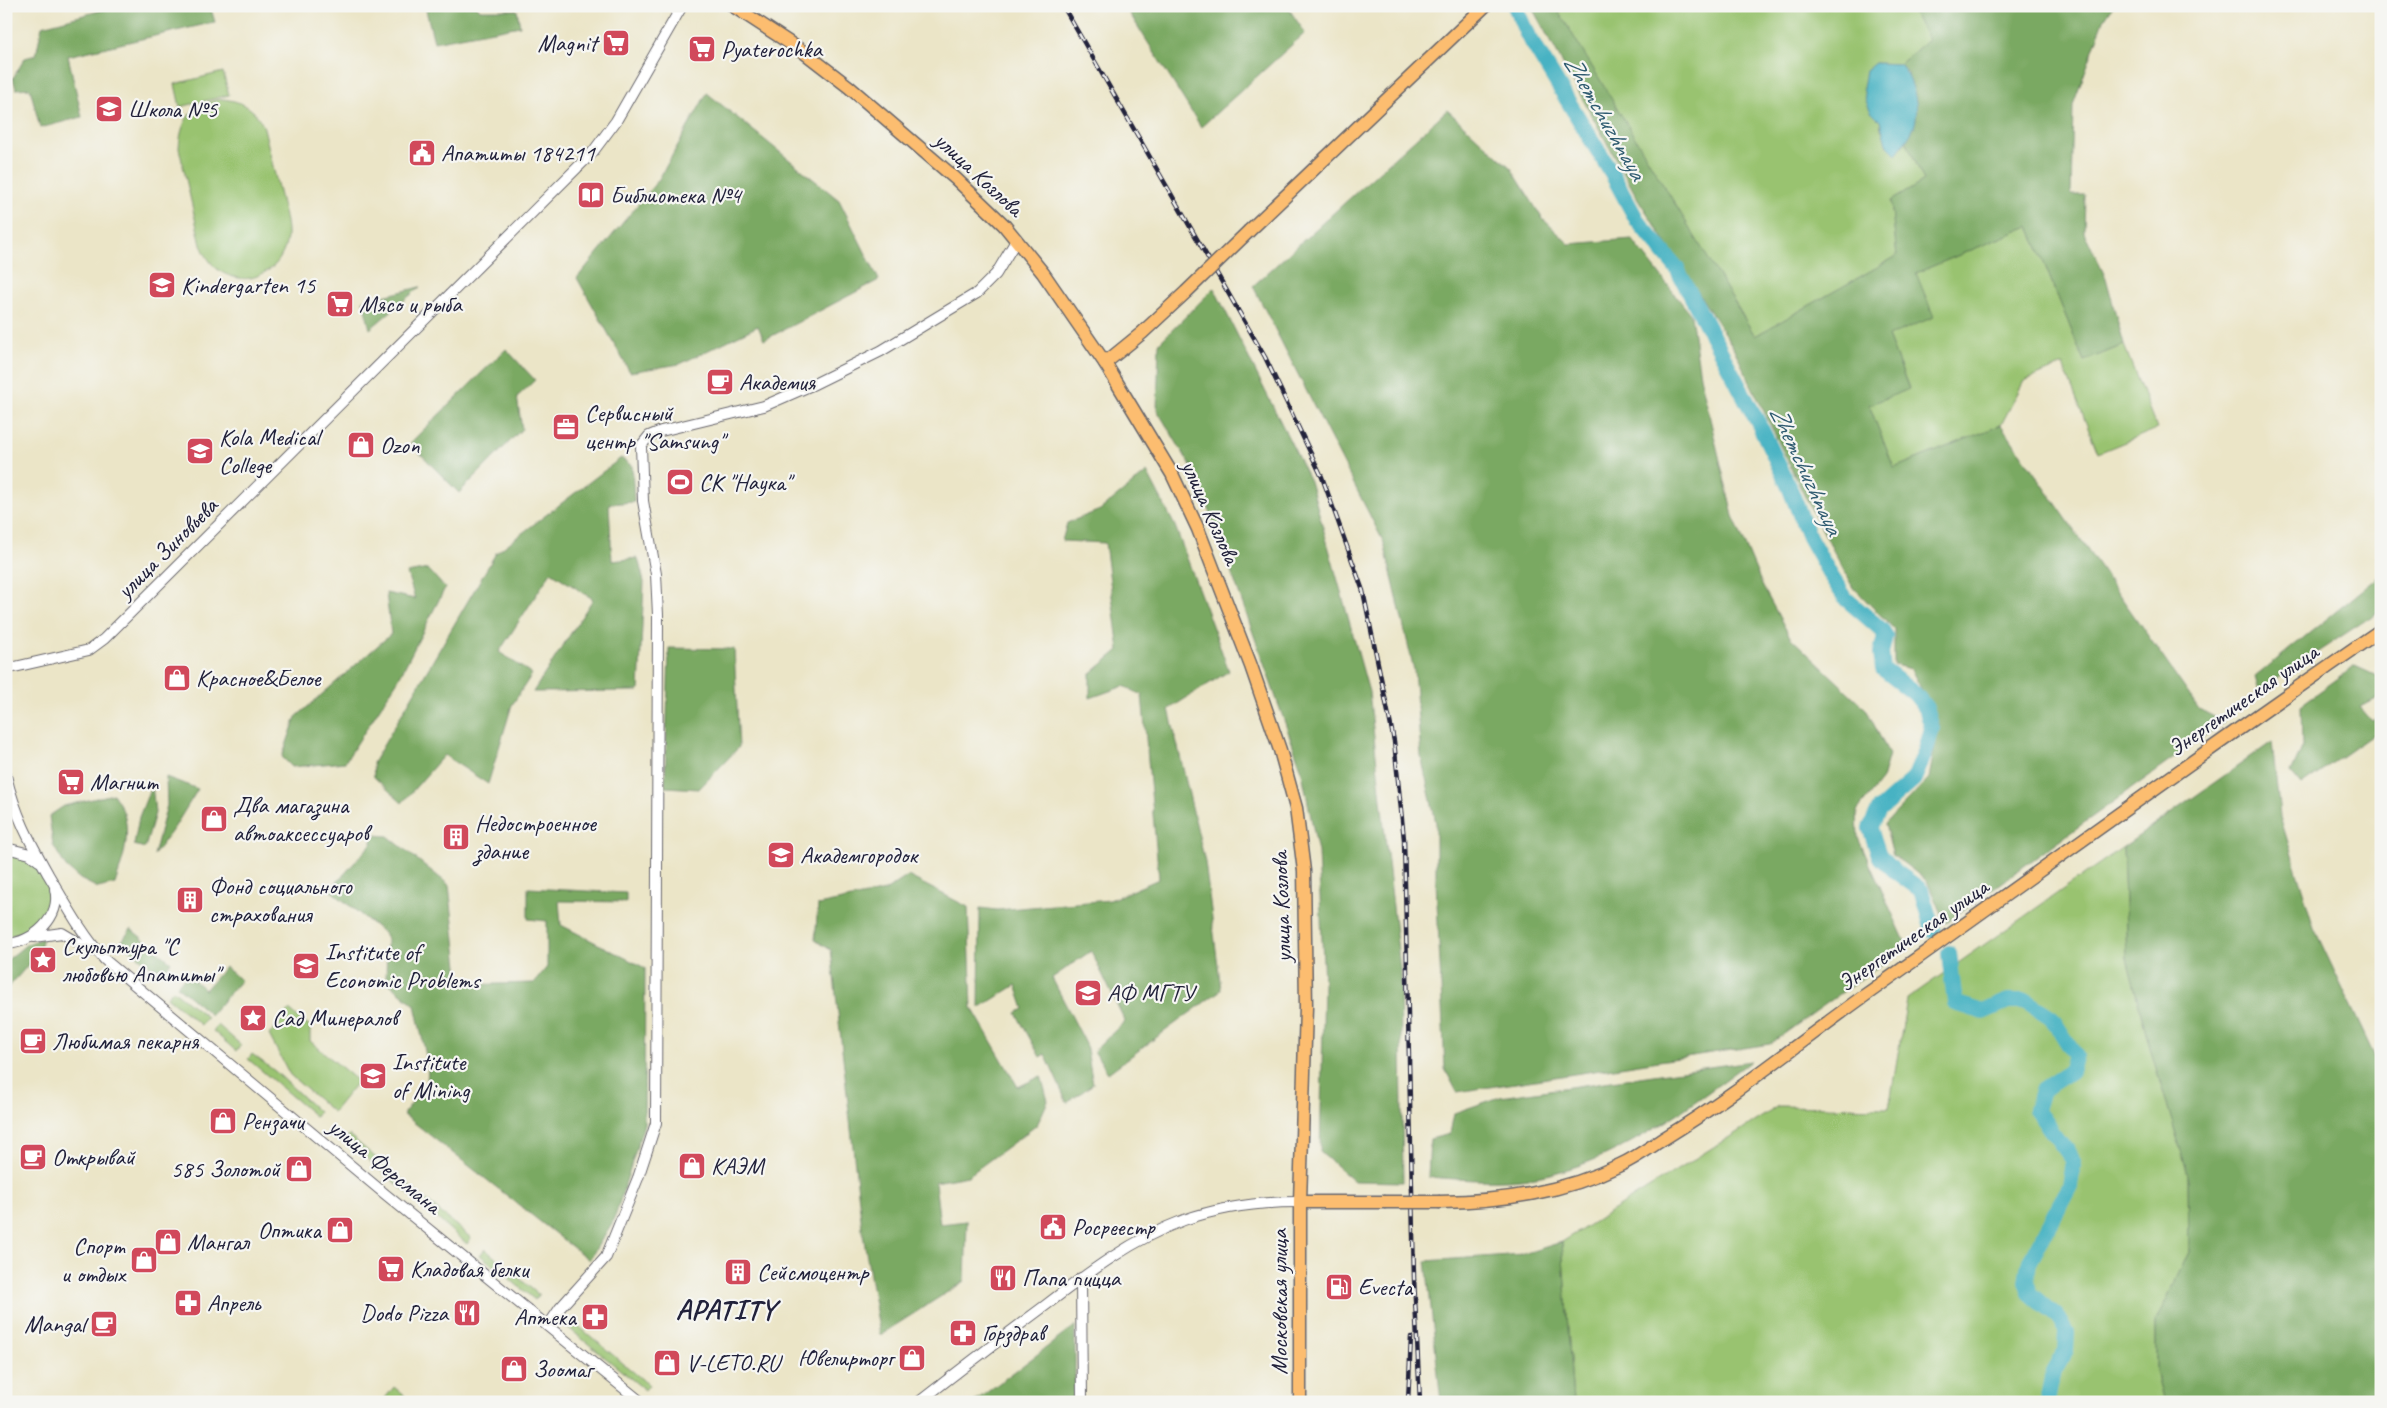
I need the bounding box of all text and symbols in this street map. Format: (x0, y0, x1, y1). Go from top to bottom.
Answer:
place label: Magnit (537, 28, 600, 58)
supermarket icon: Magnit (601, 28, 631, 58)
supermarket icon: Pyaterochka (687, 34, 717, 64)
place label: Pyaterochka (721, 34, 824, 64)
water label: Zhemchuzhnaya (1557, 50, 1655, 187)
school or university icon: Школа №5 (94, 94, 124, 124)
place label: Школа №5 (128, 94, 219, 124)
street label: улица Козлова (927, 124, 1031, 224)
public building icon: Апатиты 184211 (407, 138, 437, 168)
place label: Апатиты 184211 (441, 138, 596, 168)
library icon: Библиотека №4 (576, 180, 606, 210)
place label: Библиотека №4 (610, 180, 743, 210)
school or university icon: Kindergarten 15 (147, 270, 177, 300)
place label: Kindergarten 15 (181, 270, 317, 300)
supermarket icon: Мясо и рыба (325, 289, 355, 319)
place label: Мясо и рыба (359, 289, 463, 319)
cafe icon: Академия (705, 367, 735, 397)
place label: Академия (739, 367, 817, 397)
place label: Сервисный центр "Samsung" (585, 398, 729, 456)
water label: Zhemchuzhnaya (1762, 401, 1851, 542)
office icon: Сервисный центр "Samsung" (551, 412, 581, 442)
place label: Kola Medical College (219, 422, 323, 480)
shop icon: Ozon (346, 430, 376, 460)
place label: Ozon (380, 430, 420, 460)
school or university icon: Kola Medical College (185, 436, 215, 466)
street label: улица Козлова (1174, 453, 1248, 571)
sports icon: СК "Наука" (665, 467, 695, 497)
place label: СК "Наука" (699, 467, 796, 497)
street label: улица Зиновьева (109, 490, 225, 606)
street label: Энергетическая улица (2162, 636, 2326, 763)
shop icon: Красное&Белое (162, 663, 192, 693)
place label: Красное&Белое (196, 663, 322, 693)
supermarket icon: Магнит (56, 767, 86, 797)
place label: Магнит (90, 767, 159, 797)
place label: Два магазина автоаксессуаров (233, 790, 373, 848)
shop icon: Два магазина автоаксессуаров (199, 804, 229, 834)
place label: Недостроенное здание (472, 808, 598, 867)
building icon: Недостроенное здание (441, 822, 471, 852)
school or university icon: Академгородок (766, 840, 796, 870)
place label: Академгородок (800, 840, 919, 870)
street label: улица Козлова (1264, 849, 1298, 965)
place label: Фонд социального страхования (209, 871, 353, 929)
street label: Энергетическая улица (1832, 871, 1996, 998)
building icon: Фонд социального страхования (175, 885, 205, 915)
place label: Скульптура "С любовью Апатиты" (62, 931, 225, 989)
place label: Institute of Economic Problems (325, 937, 481, 995)
place icon: Скульптура "С любовью Апатиты" (28, 945, 58, 975)
school or university icon: Institute of Economic Problems (291, 951, 321, 981)
school or university icon: АФ МГТУ (1073, 978, 1103, 1008)
place label: АФ МГТУ (1107, 978, 1198, 1008)
place icon: Сад Минералов (238, 1003, 268, 1033)
place label: Сад Минералов (272, 1003, 401, 1033)
cafe icon: Любимая пекарня (18, 1026, 48, 1056)
place label: Любимая пекарня (52, 1026, 200, 1056)
place label: Institute of Mining (392, 1047, 471, 1105)
school or university icon: Institute of Mining (358, 1061, 388, 1091)
shop icon: Рензачи (208, 1106, 238, 1136)
place label: Рензачи (242, 1106, 306, 1136)
street label: улица Ферсмана (321, 1110, 449, 1222)
cafe icon: Открывай (18, 1142, 48, 1172)
place label: Открывай (52, 1142, 137, 1172)
shop icon: КАЭМ (677, 1151, 707, 1181)
place label: КАЭМ (711, 1151, 766, 1181)
place label: 585 Золотой (171, 1154, 282, 1184)
shop icon: 585 Золотой (284, 1154, 314, 1184)
public building icon: Росреестр (1038, 1212, 1068, 1242)
place label: Росреестр (1072, 1212, 1156, 1242)
place label: Оптика (258, 1215, 322, 1245)
shop icon: Оптика (325, 1215, 355, 1245)
shop icon: Мангал (153, 1227, 183, 1257)
place label: Мангал (187, 1227, 251, 1257)
street label: Московская улица (1264, 1228, 1294, 1375)
place label: Спорт и отдых (61, 1231, 127, 1289)
shop icon: Спорт и отдых (129, 1245, 159, 1275)
supermarket icon: Кладовая белки (376, 1254, 406, 1284)
place label: Кладовая белки (410, 1254, 531, 1284)
building icon: Сейсмоцентр (723, 1257, 753, 1287)
place label: Сейсмоцентр (757, 1257, 870, 1287)
restaurant icon: Папа пицца (988, 1263, 1018, 1293)
place label: Папа пицца (1022, 1263, 1122, 1293)
fuel station icon: Evecta (1324, 1272, 1354, 1302)
place label: Evecta (1358, 1272, 1414, 1302)
pharmacy icon: Апрель (173, 1288, 203, 1318)
place label: Апрель (207, 1288, 262, 1318)
district label: APATITY (676, 1291, 782, 1328)
place label: Dodo Pizza (360, 1298, 449, 1328)
restaurant icon: Dodo Pizza (452, 1298, 482, 1328)
place label: Аптека (514, 1302, 577, 1332)
pharmacy icon: Аптека (580, 1302, 610, 1332)
place label: Mangal (24, 1309, 89, 1339)
cafe icon: Mangal (89, 1309, 119, 1339)
pharmacy icon: Горздрав (948, 1318, 978, 1348)
place label: Горздрав (982, 1318, 1049, 1348)
place label: Ювелирторг (798, 1343, 897, 1373)
shop icon: Ювелирторг (897, 1343, 927, 1373)
shop icon: V-LETO.RU (652, 1348, 682, 1378)
place label: V-LETO.RU (686, 1348, 784, 1378)
shop icon: Зоомаг (499, 1354, 529, 1384)
place label: Зоомаг (533, 1354, 595, 1384)

